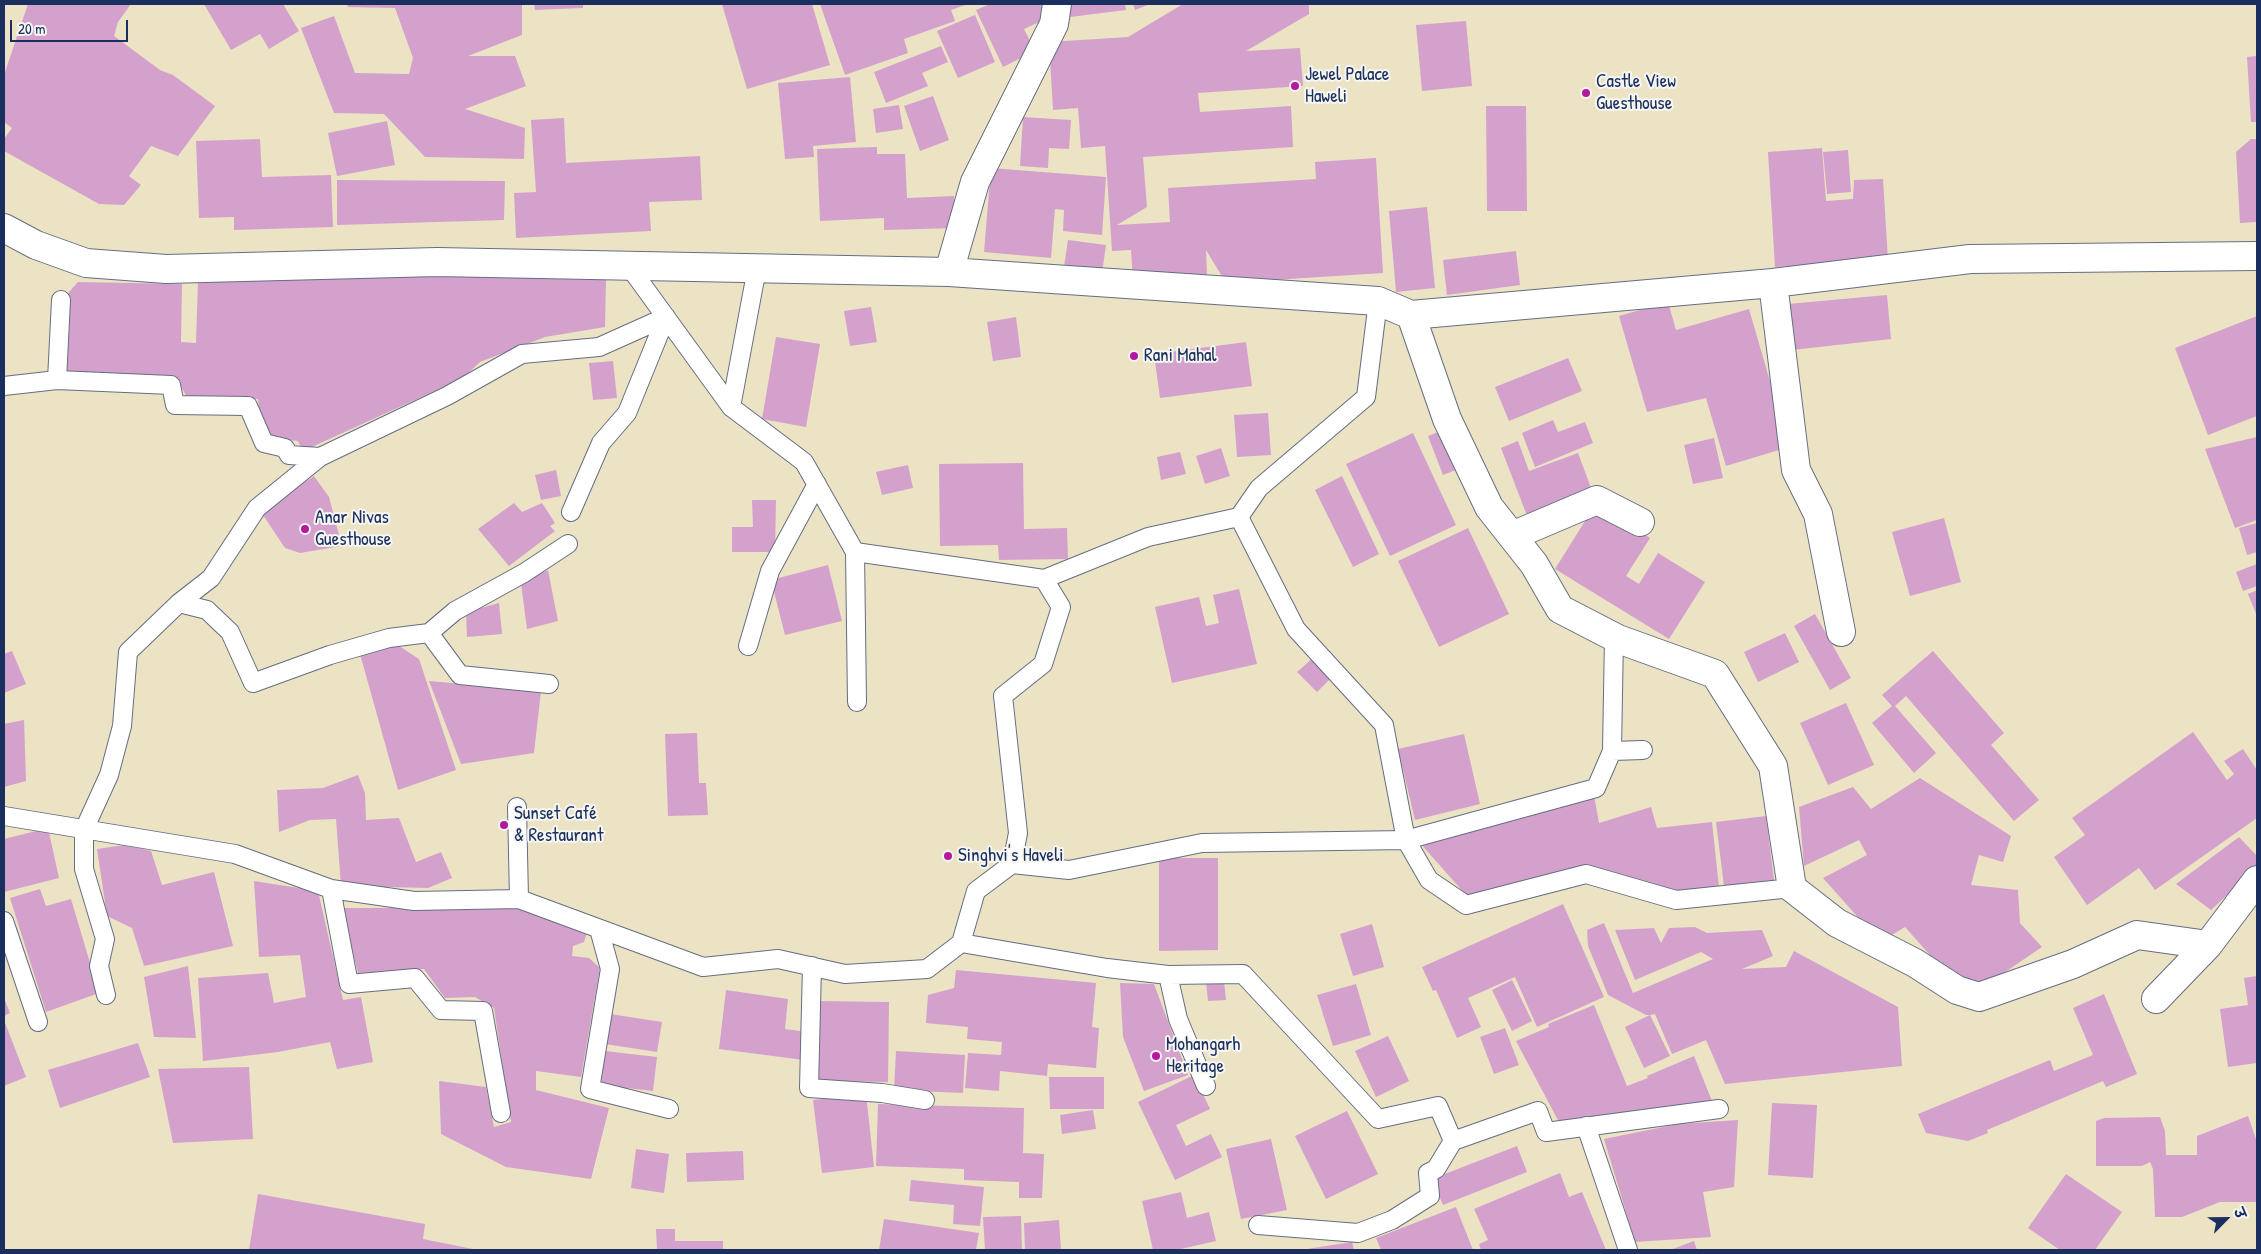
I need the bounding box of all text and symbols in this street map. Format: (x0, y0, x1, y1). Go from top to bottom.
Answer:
scale bar (12, 10, 130, 42)
text: 20 m (18, 18, 45, 39)
place label: Jewel Palace Haweli (1305, 64, 1389, 108)
place label: Castle View Guesthouse (1596, 71, 1676, 115)
marker: Jewel Palace Haweli (1289, 80, 1301, 92)
marker: Castle View Guesthouse (1580, 87, 1592, 99)
place label: Rani Mahal (1144, 345, 1217, 367)
marker: Rani Mahal (1128, 350, 1140, 362)
place label: Anar Nivas Guesthouse (315, 507, 391, 551)
marker: Anar Nivas Guesthouse (299, 523, 311, 535)
place label: Sunset Café & Restaurant (514, 803, 603, 847)
marker: Sunset Café & Restaurant (498, 819, 510, 831)
place label: Singhvi's Haveli (958, 845, 1063, 867)
marker: Singhvi's Haveli (942, 850, 954, 862)
place label: Mohangarh Heritage (1166, 1034, 1240, 1078)
marker: Mohangarh Heritage (1150, 1050, 1162, 1062)
north arrow (2201, 1194, 2251, 1244)
text: उ (2230, 1205, 2251, 1221)

